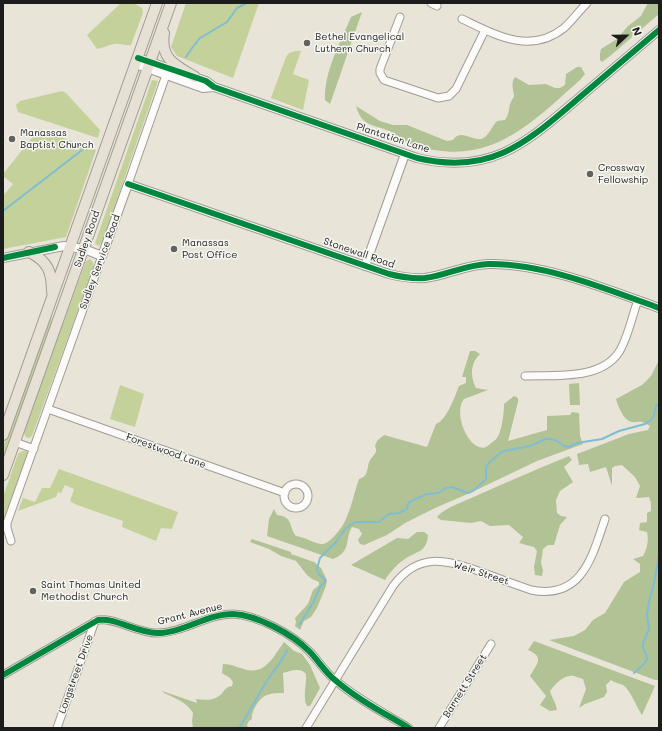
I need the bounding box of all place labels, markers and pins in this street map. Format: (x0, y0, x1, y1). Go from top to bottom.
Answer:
place label: Bethel Evangelical Luthern Church (315, 31, 404, 54)
marker: Bethel Evangelical Luthern Church (302, 38, 312, 48)
place label: Manassas Baptist Church (20, 127, 93, 150)
marker: Manassas Baptist Church (7, 134, 17, 144)
place label: Crossway Fellowship (598, 162, 648, 186)
marker: Crossway Fellowship (585, 169, 595, 179)
place label: Manassas Post Office (182, 237, 237, 260)
marker: Manassas Post Office (169, 244, 179, 254)
place label: Saint Thomas United Methodist Church (41, 579, 141, 602)
marker: Saint Thomas United Methodist Church (28, 586, 38, 596)

